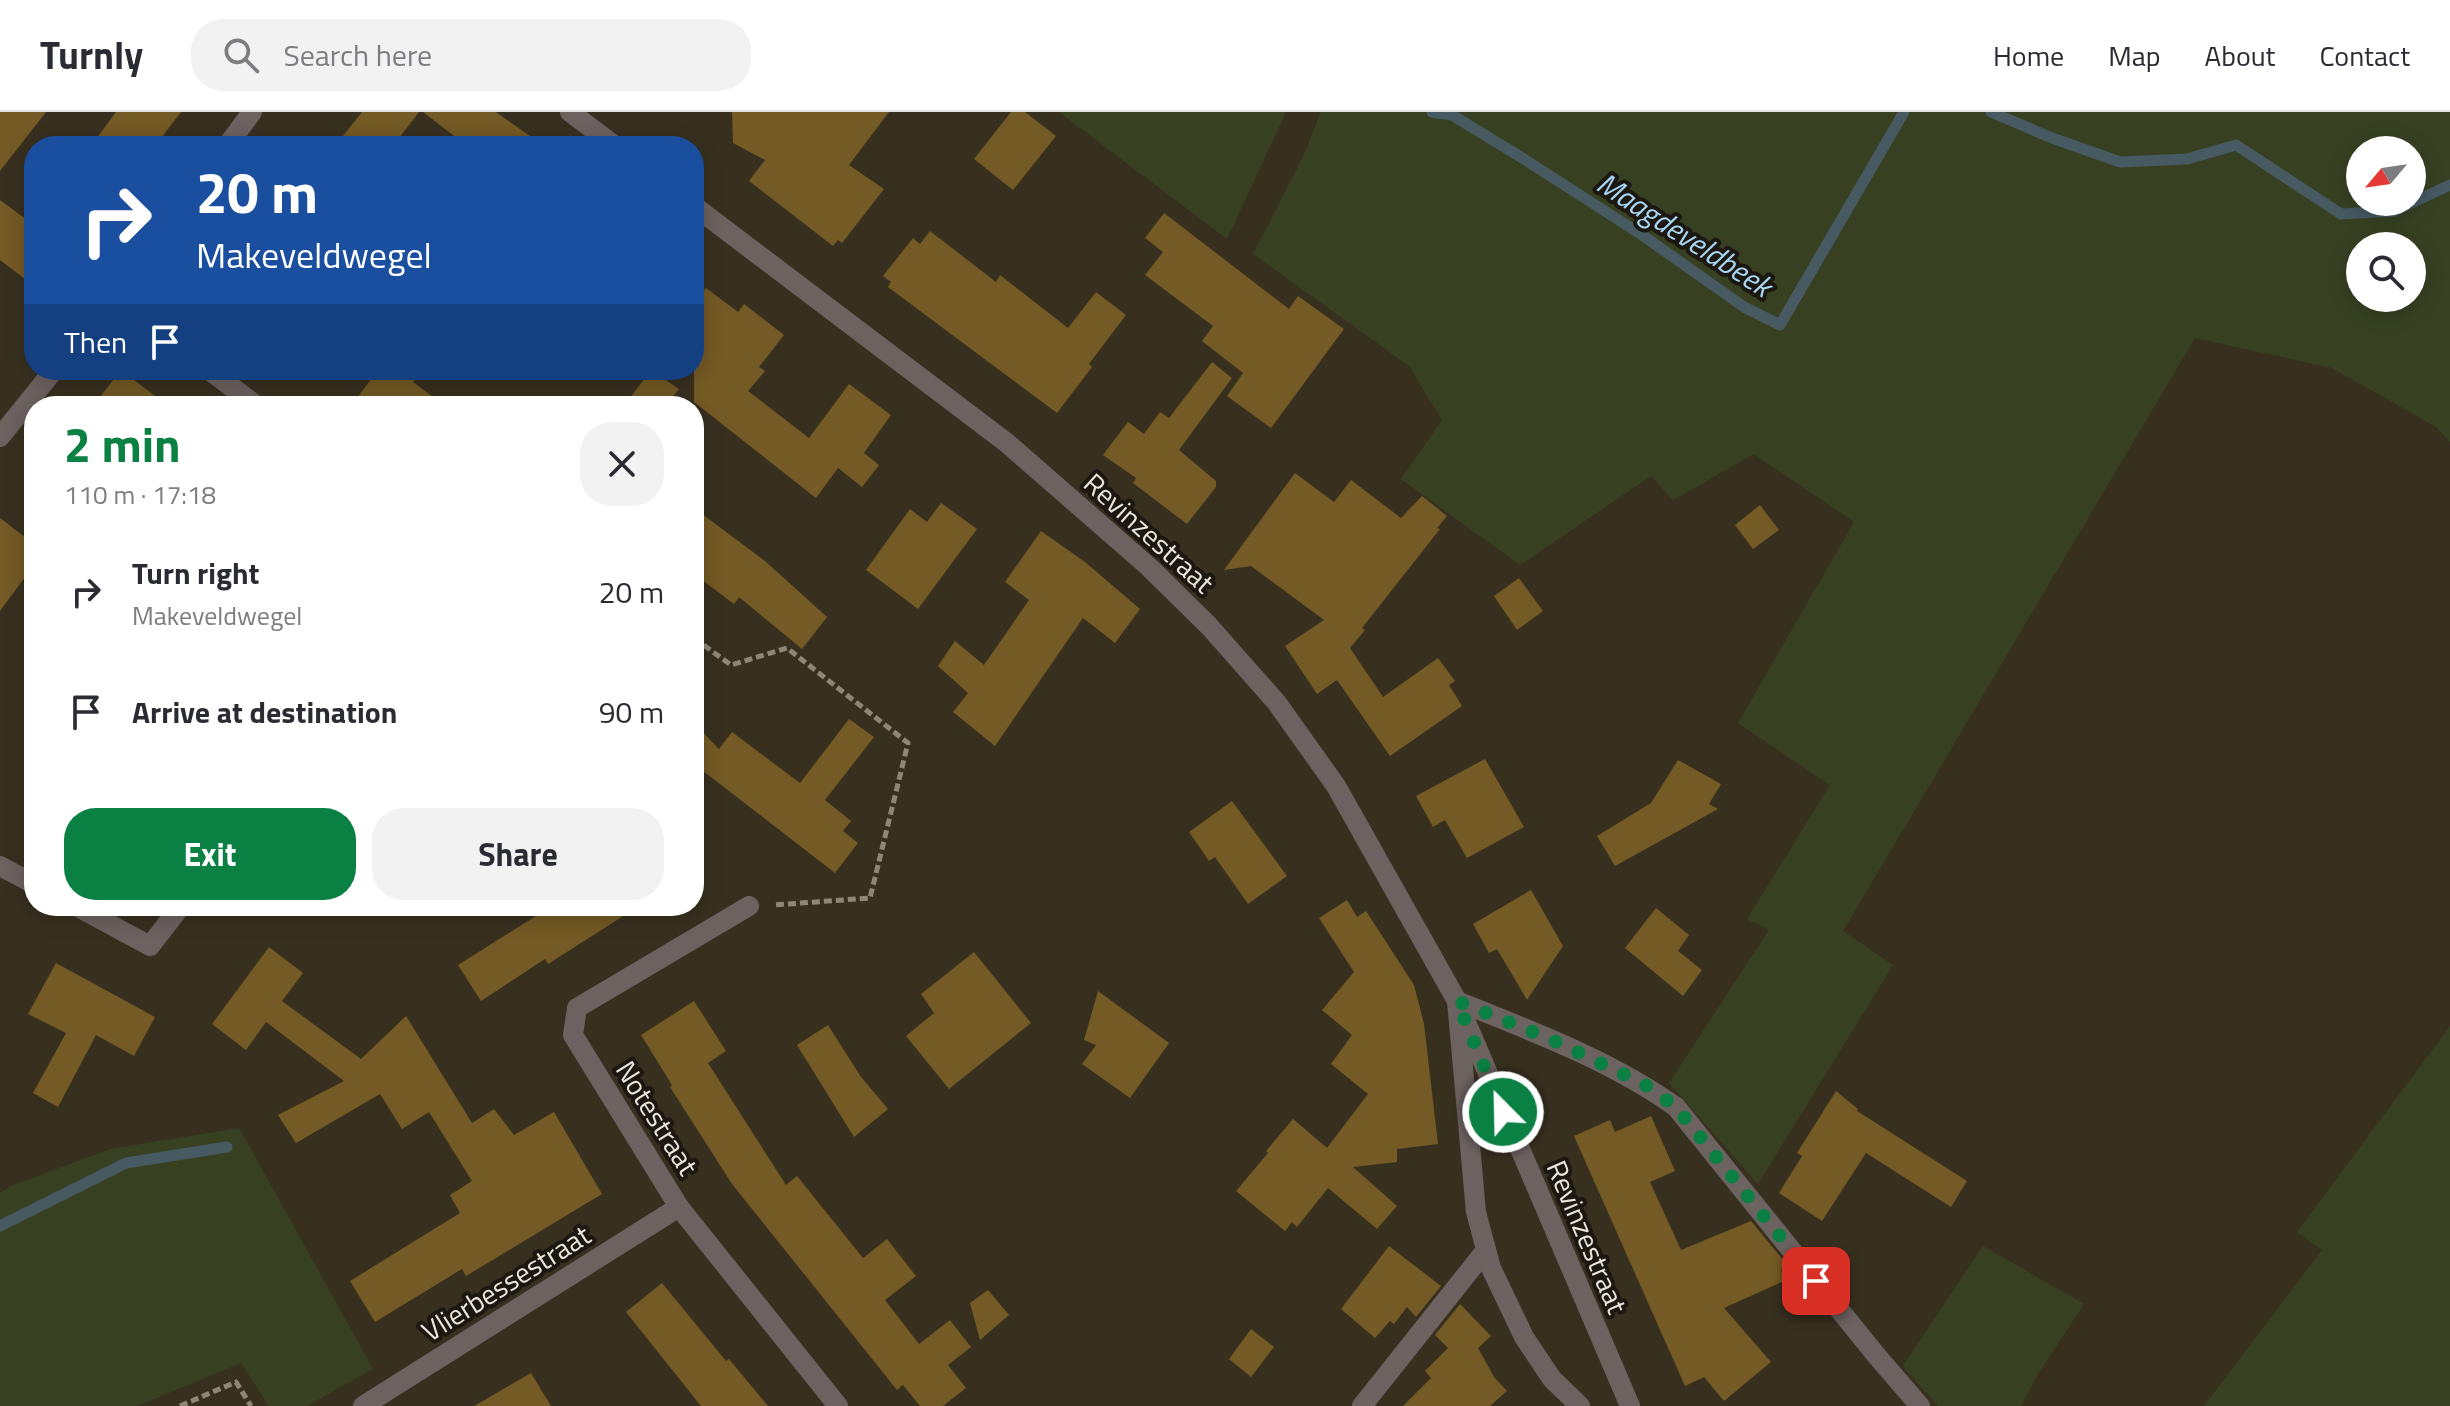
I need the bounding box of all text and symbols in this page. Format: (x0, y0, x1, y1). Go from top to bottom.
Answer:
search box (191, 19, 751, 91)
text: Turnly (40, 26, 143, 84)
text: Search here (283, 32, 432, 78)
icon: search (219, 33, 263, 77)
text: Home (1993, 34, 2064, 77)
text: Map (2108, 34, 2161, 77)
text: About (2205, 34, 2275, 77)
text: Contact (2319, 34, 2410, 77)
north arrow (2346, 136, 2426, 216)
map controls (2346, 136, 2426, 312)
text: 20 m (196, 150, 318, 235)
water label: Maagdeveldbeek (1588, 160, 1784, 310)
icon: right (64, 168, 168, 272)
text: Makeveldwegel (196, 227, 432, 282)
button: search (2346, 232, 2426, 312)
text: Then (64, 319, 127, 365)
icon: arrive (143, 320, 187, 364)
text: 2 min (64, 408, 181, 481)
button: close (580, 422, 664, 506)
street label: Revinzestraat (1074, 462, 1224, 603)
text: 110 m · 17:18 (64, 475, 216, 514)
text: Turn right (132, 550, 260, 596)
text: 20 m (599, 569, 664, 615)
icon: right (64, 570, 108, 614)
text: Makeveldwegel (132, 596, 302, 635)
text: Arrive at destination (132, 689, 397, 735)
text: 90 m (599, 689, 664, 735)
icon: arrive (64, 690, 108, 734)
button: Exit (64, 808, 356, 900)
button: Share (372, 808, 664, 900)
street label: Notestraat (605, 1052, 710, 1183)
position arrow (1461, 1070, 1545, 1154)
street label: Revinzestraat (1536, 1153, 1639, 1320)
street label: Vlierbessestraat (413, 1213, 599, 1352)
pin (1782, 1247, 1850, 1315)
icon: arrive (1794, 1259, 1838, 1303)

